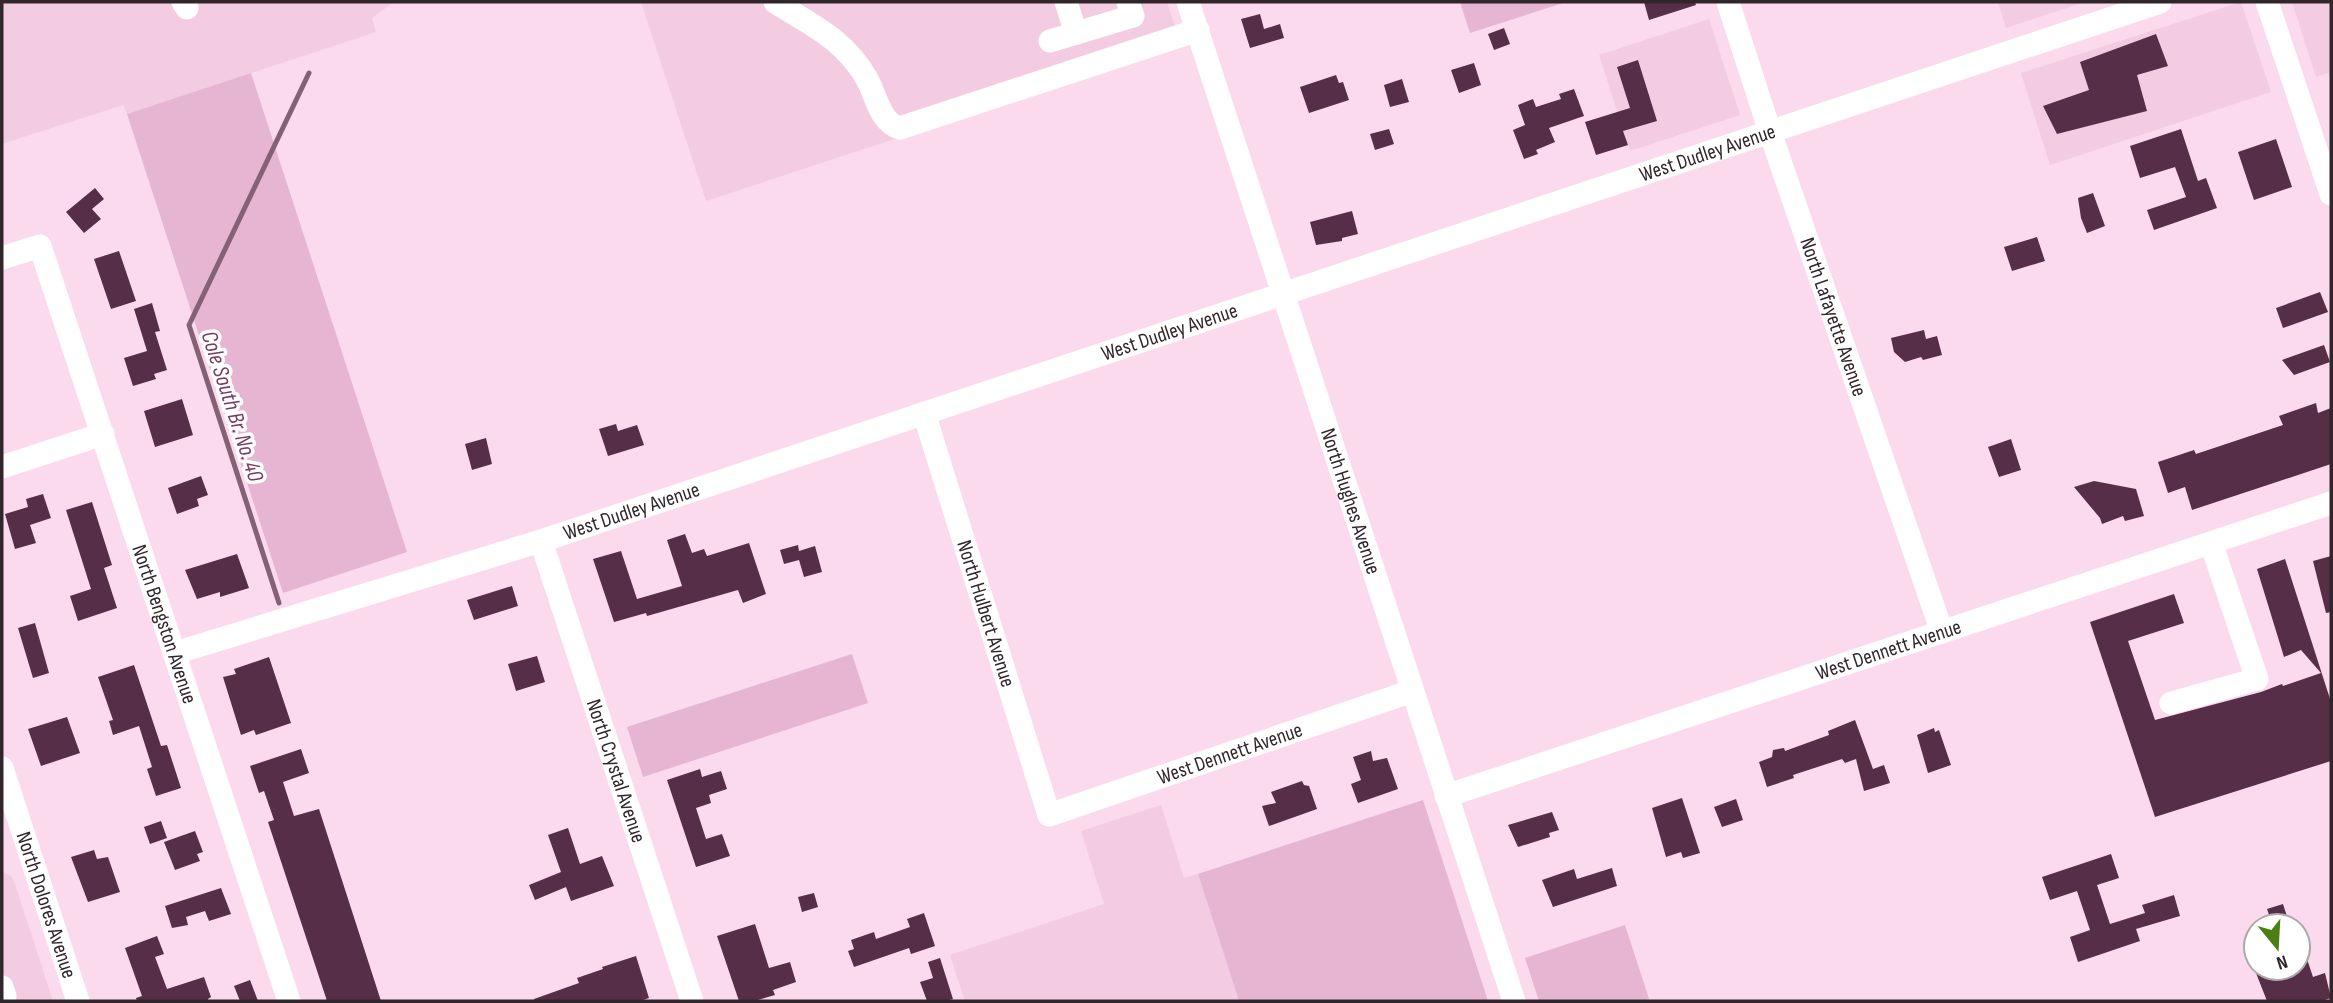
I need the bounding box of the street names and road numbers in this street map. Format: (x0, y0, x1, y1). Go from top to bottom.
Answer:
street label: West Dudley Avenue (1636, 119, 1779, 187)
street label: North Lafayette Avenue (1794, 234, 1872, 400)
street label: West Dudley Avenue (1098, 298, 1241, 367)
street label: North Hughes Avenue (1315, 425, 1386, 577)
street label: West Dudley Avenue (560, 477, 703, 546)
street label: North Hulbert Avenue (951, 537, 1020, 690)
street label: North Bengston Avenue (126, 542, 202, 707)
street label: West Dennett Avenue (1813, 614, 1965, 686)
street label: North Crystal Avenue (581, 696, 651, 846)
street label: West Dennett Avenue (1154, 717, 1306, 790)
street label: North Dolores Avenue (11, 829, 82, 981)

